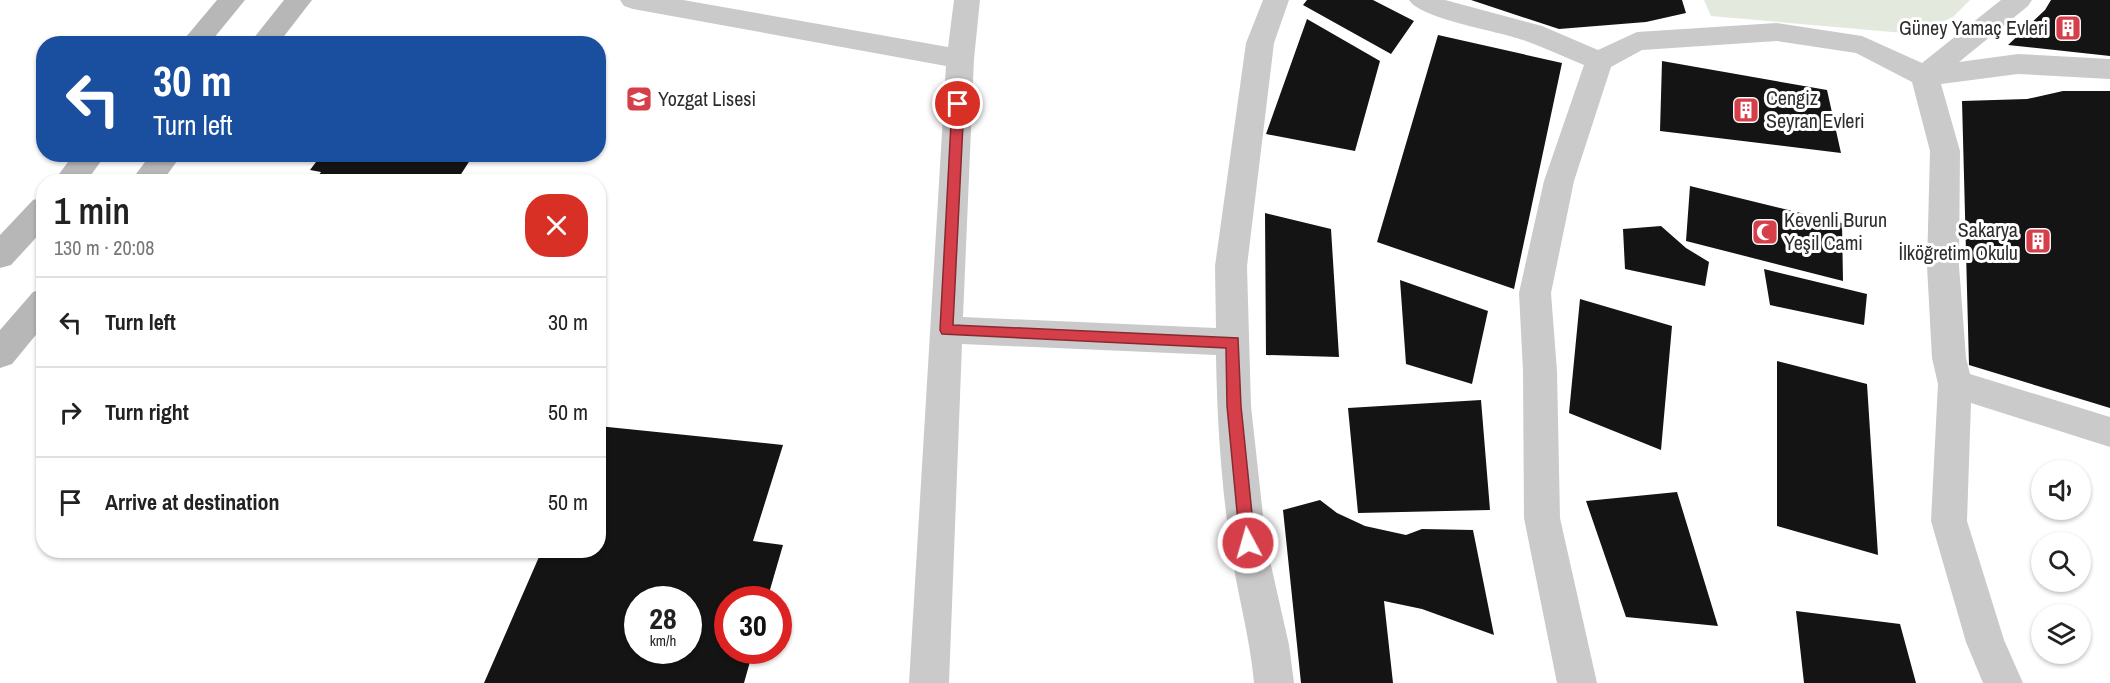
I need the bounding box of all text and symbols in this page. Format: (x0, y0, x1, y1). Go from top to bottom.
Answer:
building icon: Güney Yamaç Evleri (2053, 13, 2083, 43)
place label: Güney Yamaç Evleri (1899, 14, 2048, 41)
text: 30 m (153, 53, 232, 109)
icon: left (54, 60, 132, 138)
pin (932, 78, 983, 129)
school or university icon: Yozgat Lisesi (624, 84, 654, 114)
place label: Cengiz Seyran Evleri (1766, 84, 1864, 134)
place label: Yozgat Lisesi (658, 85, 756, 112)
icon: arrive (941, 87, 974, 120)
building icon: Cengiz Seyran Evleri (1731, 95, 1761, 125)
text: Turn left (153, 107, 232, 143)
text: 1 min (54, 187, 130, 235)
button: close (525, 194, 588, 257)
place label: Kevenli Burun Yeşil Cami (1784, 206, 1887, 256)
place label: Sakarya İlköğretim Okulu (1899, 216, 2018, 266)
mosque icon: Kevenli Burun Yeşil Cami (1750, 217, 1780, 247)
building icon: Sakarya İlköğretim Okulu (2023, 226, 2053, 256)
text: 130 m · 20:08 (54, 234, 154, 261)
icon: left (54, 306, 87, 339)
text: Turn left (105, 307, 176, 337)
text: 30 m (548, 307, 588, 337)
icon: right (54, 396, 87, 429)
text: Turn right (105, 397, 189, 427)
text: 50 m (548, 397, 588, 427)
map controls (2031, 460, 2091, 664)
button: sound (2031, 460, 2091, 520)
icon: arrive (54, 486, 87, 519)
text: Arrive at destination (105, 487, 279, 517)
text: 50 m (548, 487, 588, 517)
position arrow (1216, 511, 1280, 575)
button: search (2031, 532, 2091, 592)
speed limit sign: 30 (714, 586, 792, 664)
text: 28 (649, 598, 677, 638)
button: layers (2031, 604, 2091, 664)
text: km/h (650, 630, 676, 651)

